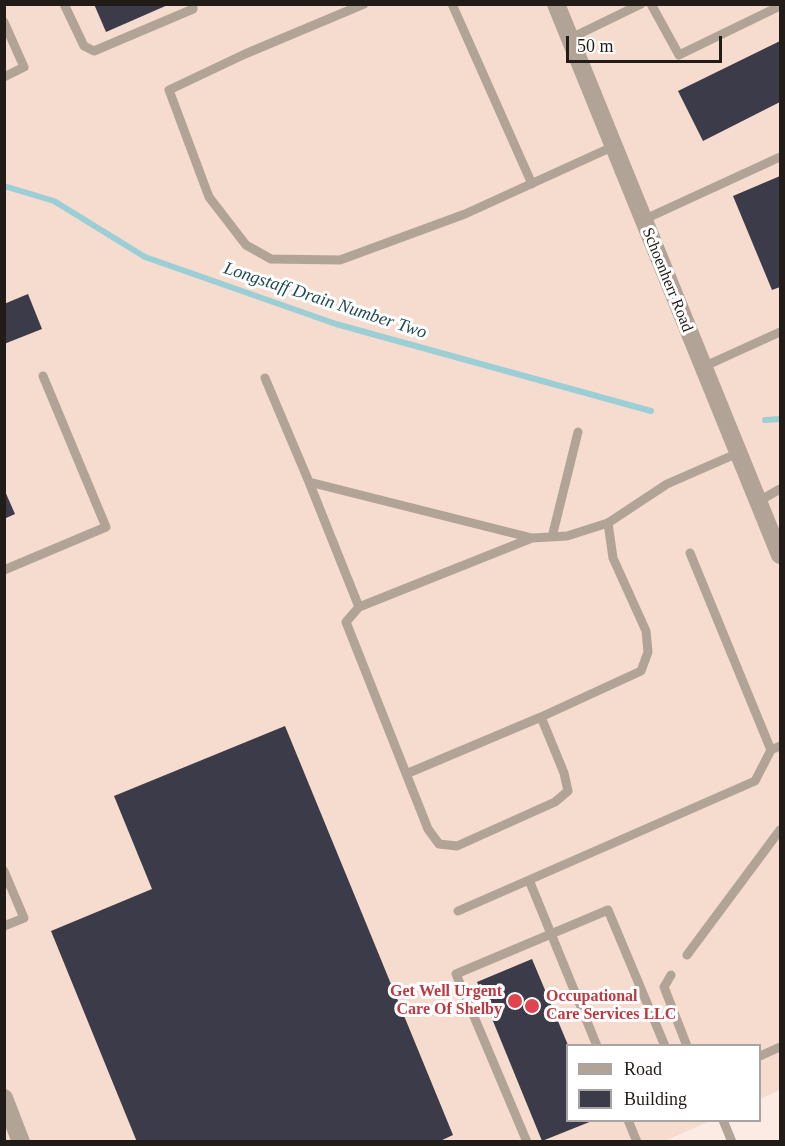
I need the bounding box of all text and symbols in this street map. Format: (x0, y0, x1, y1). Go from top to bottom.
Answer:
scale bar (569, 24, 725, 62)
text: 50 m (577, 36, 614, 56)
street label: Schoenherr Road (637, 225, 697, 335)
water label: Longstaff Drain Number Two (221, 258, 429, 344)
place label: Get Well Urgent Care Of Shelby (390, 982, 502, 1020)
place label: Occupational Care Services LLC (546, 987, 676, 1025)
marker: Get Well Urgent Care Of Shelby (506, 992, 524, 1010)
marker: Occupational Care Services LLC (523, 997, 541, 1015)
legend (566, 1044, 761, 1122)
text: Road (624, 1059, 662, 1079)
text: Building (624, 1089, 687, 1109)

